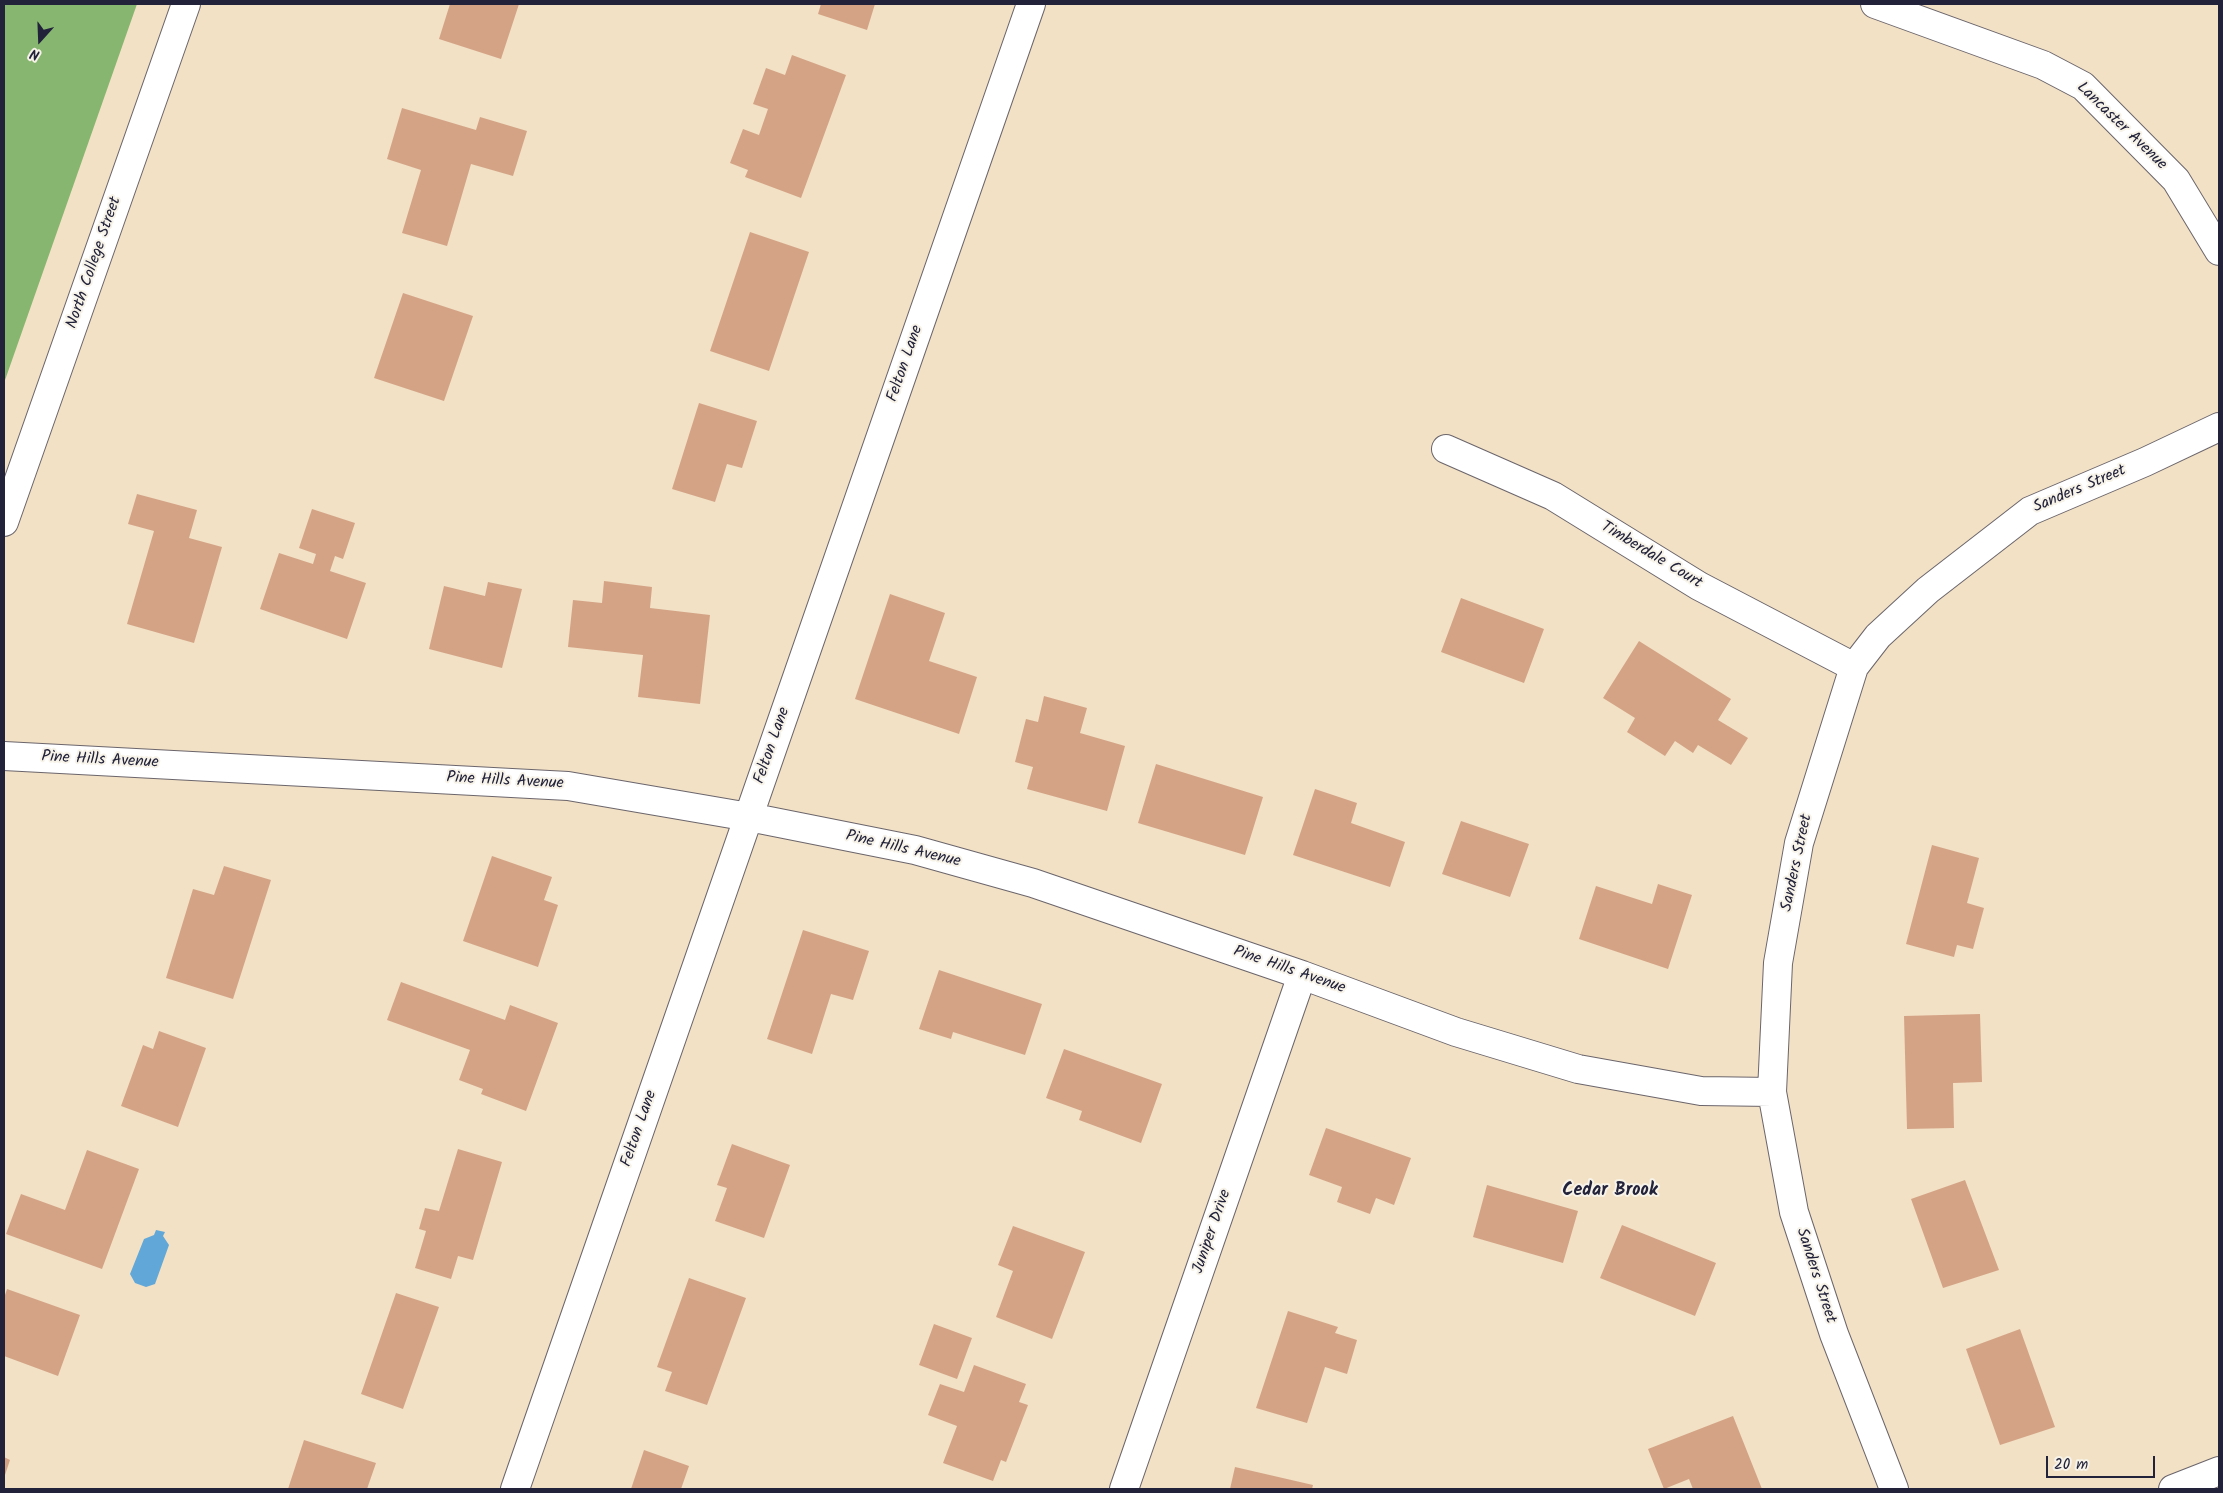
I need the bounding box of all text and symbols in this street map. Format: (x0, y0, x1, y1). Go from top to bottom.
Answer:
north arrow (15, 15, 65, 65)
text: N (27, 42, 43, 66)
street label: Lancaster Avenue (2072, 79, 2170, 175)
street label: North College Street (63, 195, 127, 331)
street label: Felton Lane (884, 323, 928, 405)
street label: Sanders Street (2031, 462, 2129, 518)
street label: Timberdale Court (1597, 518, 1705, 594)
street label: Felton Lane (751, 705, 795, 787)
street label: Pine Hills Avenue (41, 748, 159, 774)
street label: Pine Hills Avenue (446, 769, 564, 795)
street label: Sanders Street (1778, 813, 1818, 913)
street label: Pine Hills Avenue (844, 827, 962, 873)
street label: Pine Hills Avenue (1230, 943, 1348, 999)
street label: Felton Lane (618, 1088, 662, 1170)
district label: Cedar Brook (1562, 1181, 1658, 1203)
street label: Juniper Drive (1190, 1188, 1236, 1276)
street label: Sanders Street (1791, 1226, 1839, 1326)
scale bar (2048, 1446, 2157, 1478)
text: 20 m (2054, 1453, 2088, 1477)

